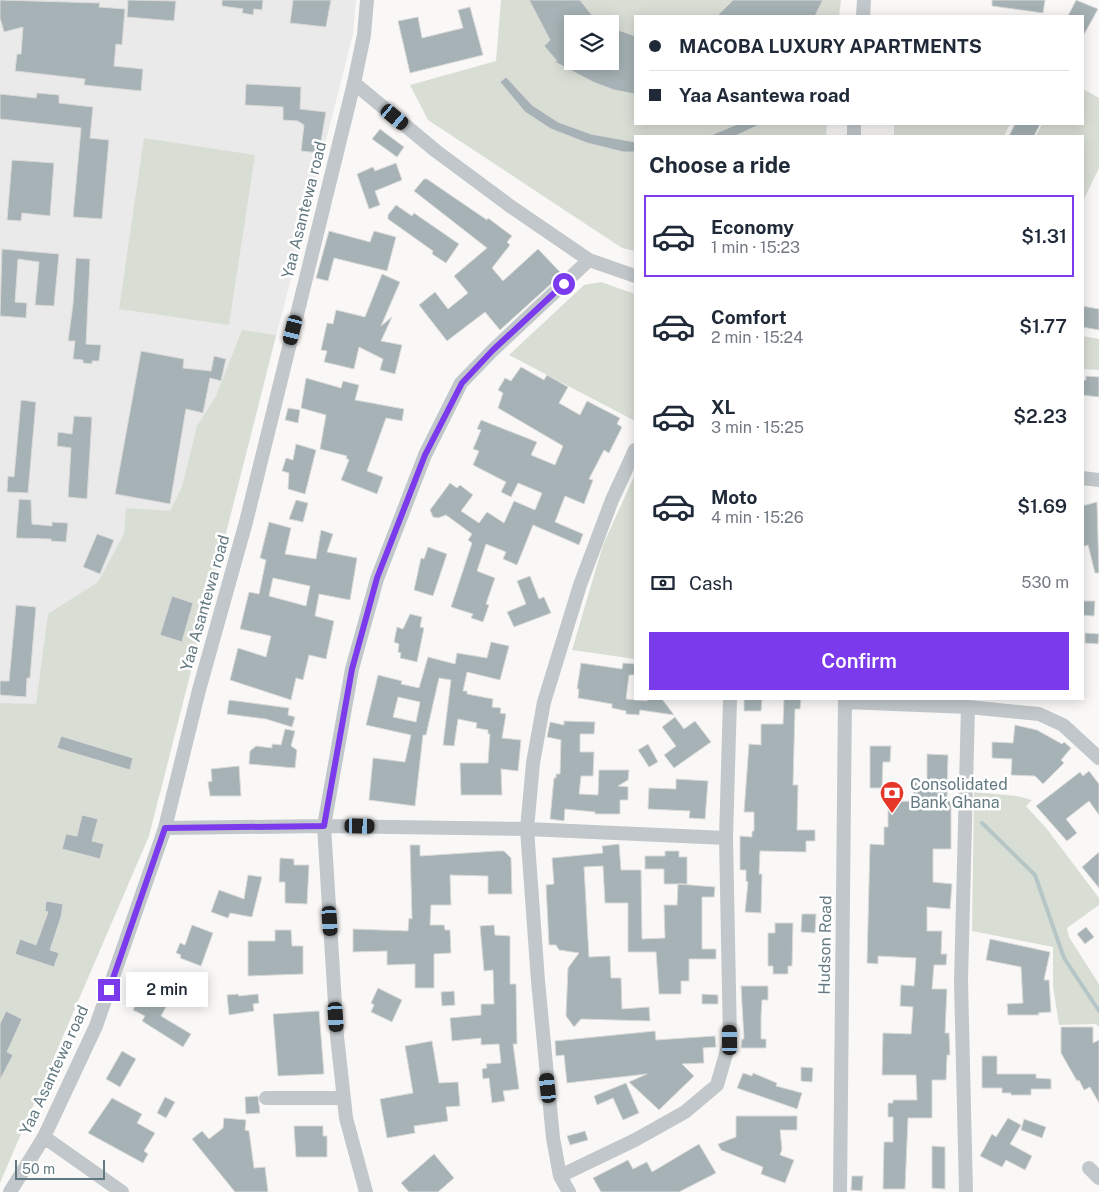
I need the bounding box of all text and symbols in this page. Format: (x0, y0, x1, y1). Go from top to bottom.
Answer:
map controls (564, 15, 619, 70)
button: layers (564, 15, 619, 70)
text: MACOBA LUXURY APARTMENTS (679, 35, 982, 57)
text: Yaa Asantewa road (679, 84, 850, 106)
car (378, 102, 411, 132)
street label: Yaa Asantewa road (278, 139, 330, 281)
text: Choose a ride (649, 152, 791, 178)
icon: car (651, 214, 696, 259)
text: Economy (711, 216, 794, 238)
text: $1.31 (1021, 225, 1067, 247)
text: 1 min · 15:23 (711, 238, 800, 257)
route start (553, 273, 575, 295)
icon: car (651, 304, 696, 349)
text: Comfort (711, 306, 787, 328)
car (282, 314, 303, 346)
text: $1.77 (1019, 315, 1067, 337)
text: 2 min · 15:24 (711, 328, 803, 347)
icon: car (651, 394, 696, 439)
text: XL (711, 396, 736, 418)
text: $2.23 (1013, 405, 1067, 427)
text: 3 min · 15:25 (711, 418, 804, 437)
icon: car (651, 484, 696, 529)
text: Moto (711, 486, 757, 508)
text: $1.69 (1017, 495, 1067, 517)
text: 4 min · 15:26 (711, 508, 804, 527)
street label: Yaa Asantewa road (176, 533, 234, 673)
icon: cash (649, 569, 677, 597)
text: Cash (689, 572, 733, 594)
text: 530 m (1021, 573, 1069, 592)
button: Confirm (649, 632, 1069, 690)
place label: Consolidated Bank Ghana (910, 775, 1008, 812)
bank icon: Consolidated Bank Ghana (879, 780, 905, 814)
car (344, 818, 375, 834)
street label: Hudson Road (815, 895, 835, 995)
car (321, 906, 338, 936)
callout: 2 min (126, 972, 209, 1008)
route end (98, 979, 120, 1001)
text: 2 min (146, 980, 188, 999)
street label: Yaa Asantewa road (16, 1002, 92, 1138)
car (327, 1002, 344, 1032)
car (722, 1025, 737, 1055)
car (538, 1072, 557, 1104)
scale bar (15, 1157, 105, 1180)
text: 50 m (22, 1161, 55, 1177)

